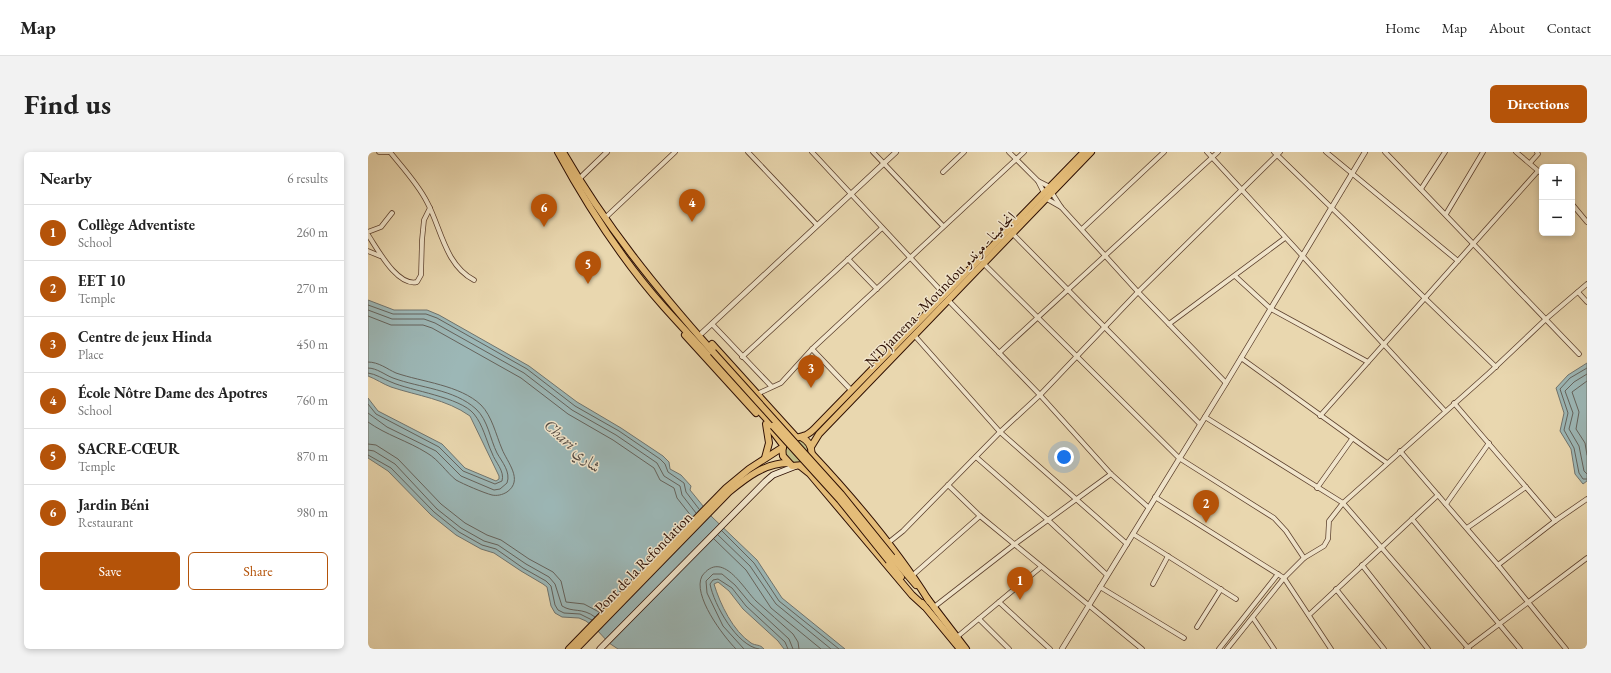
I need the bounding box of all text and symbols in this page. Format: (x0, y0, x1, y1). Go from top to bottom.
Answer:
text: Map (20, 15, 56, 40)
text: Home (1385, 19, 1420, 37)
text: Map (1442, 19, 1467, 37)
text: About (1489, 19, 1525, 37)
text: Contact (1547, 19, 1591, 37)
button: Directions (1490, 85, 1587, 123)
text: Find us (24, 86, 111, 122)
map controls (1539, 164, 1575, 236)
button: + (1539, 164, 1575, 200)
text: Nearby (40, 167, 92, 189)
text: 6 results (287, 170, 328, 187)
pin: 4 (679, 189, 705, 222)
pin: 6 (531, 194, 557, 227)
button: − (1539, 200, 1575, 236)
street label: N'Djamena - Moundou انجامينا - موندو (860, 207, 1020, 371)
text: Collège Adventiste (78, 215, 195, 234)
text: 1 (50, 224, 56, 241)
text: 260 m (297, 224, 328, 241)
text: School (78, 234, 112, 251)
pin: 5 (575, 251, 601, 284)
text: EET 10 (78, 271, 125, 290)
text: 2 (50, 280, 56, 297)
text: 270 m (297, 280, 328, 297)
text: Temple (78, 290, 115, 307)
text: Centre de jeux Hinda (78, 327, 212, 346)
text: 3 (50, 336, 56, 353)
text: 450 m (297, 336, 328, 353)
text: Place (78, 346, 104, 363)
pin: 3 (798, 355, 824, 388)
text: École Nôtre Dame des Apotres (78, 383, 268, 402)
text: 4 (50, 392, 56, 409)
text: 760 m (297, 392, 328, 409)
text: School (78, 402, 112, 419)
water label: Chari شاري (538, 415, 606, 479)
text: SACRE-CŒUR (78, 439, 179, 458)
your location (1054, 447, 1074, 467)
text: 5 (50, 448, 56, 465)
text: 870 m (297, 448, 328, 465)
text: Temple (78, 458, 115, 475)
pin: 2 (1193, 490, 1219, 523)
text: Jardin Béni (78, 495, 149, 514)
text: 6 (50, 504, 56, 521)
text: 980 m (297, 504, 328, 521)
street label: Pont de la Refondation (590, 507, 696, 617)
text: Restaurant (78, 514, 133, 531)
button: Save (40, 552, 180, 590)
button: Share (188, 552, 328, 590)
pin: 1 (1007, 567, 1033, 600)

